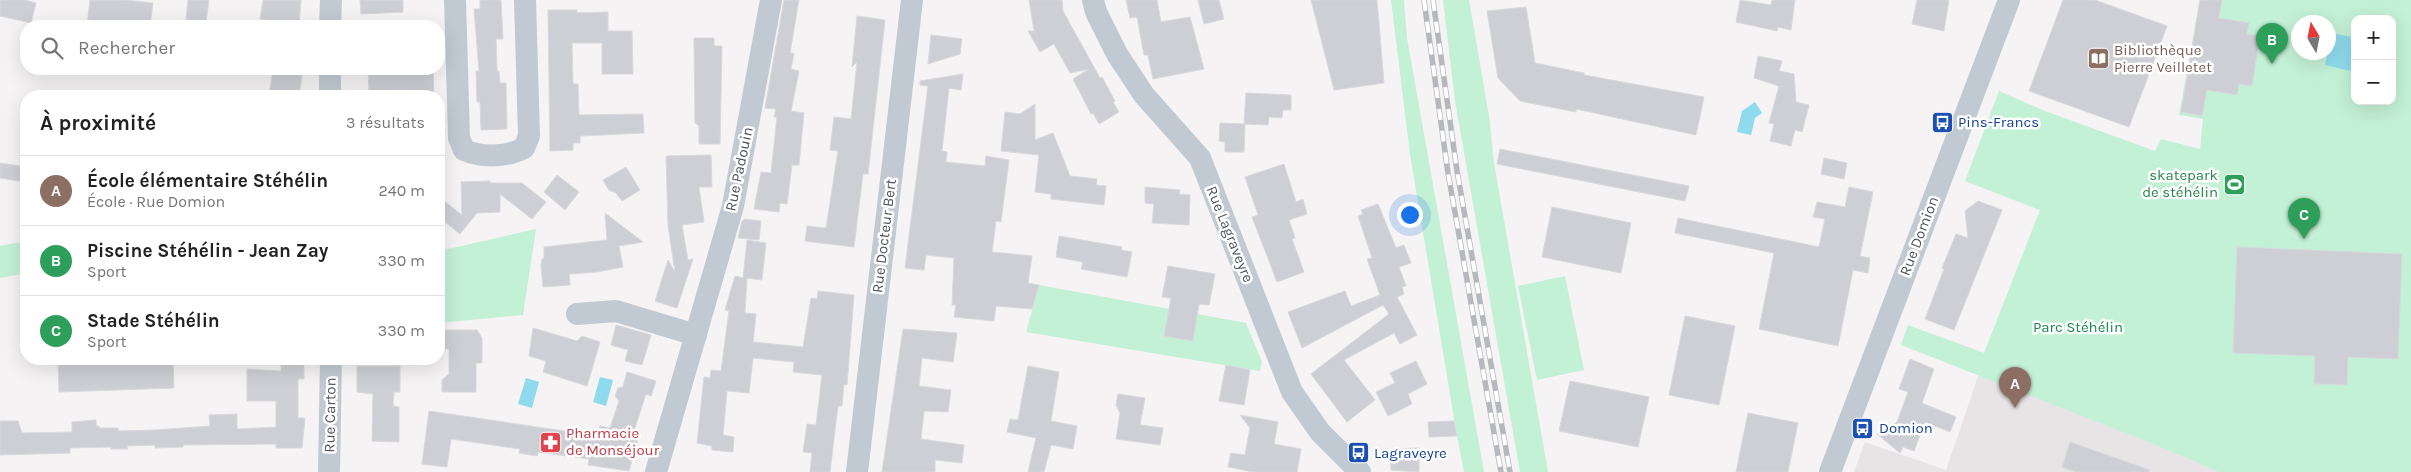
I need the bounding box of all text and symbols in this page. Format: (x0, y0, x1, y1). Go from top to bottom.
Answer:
north arrow (2291, 15, 2336, 60)
map controls (2351, 15, 2396, 105)
button: + (2351, 15, 2396, 60)
search box (20, 20, 445, 75)
pin: B (2256, 23, 2288, 64)
icon: search (38, 34, 66, 62)
text: Rechercher (78, 37, 175, 59)
place label: Bibliothèque Pierre Veilletet (2114, 41, 2212, 76)
library icon: Bibliothèque Pierre Veilletet (2086, 47, 2110, 71)
button: − (2351, 60, 2396, 105)
bus stop icon: Pins-Francs (1930, 110, 1954, 134)
text: À proximité (40, 111, 156, 135)
text: 3 résultats (346, 113, 425, 132)
place label: Pins-Francs (1958, 113, 2039, 131)
street label: Rue Padouin (721, 125, 757, 213)
place label: skatepark de stéhélin (2142, 166, 2218, 201)
text: École élémentaire Stéhélin (87, 170, 328, 192)
sports icon: skatepark de stéhélin (2222, 172, 2246, 196)
street label: Rue Docteur Bert (868, 178, 900, 294)
text: A (51, 181, 61, 200)
text: 240 m (379, 181, 425, 200)
street label: Rue Lagraveyre (1202, 183, 1258, 285)
text: École · Rue Domion (87, 192, 225, 211)
street label: Rue Domion (1896, 194, 1942, 278)
pin: C (2288, 198, 2320, 239)
your location (1397, 202, 1423, 228)
text: Piscine Stéhélin - Jean Zay (87, 240, 328, 262)
text: B (51, 251, 61, 270)
text: 330 m (378, 251, 425, 270)
text: Sport (87, 262, 127, 281)
text: Stade Stéhélin (87, 310, 220, 332)
park label: Parc Stéhélin (2033, 318, 2123, 336)
text: C (51, 321, 61, 340)
text: 330 m (378, 321, 425, 340)
text: Sport (87, 332, 127, 351)
pin: A (1999, 367, 2031, 408)
street label: Rue Carton (320, 377, 340, 453)
bus stop icon: Domion (1851, 416, 1875, 440)
place label: Domion (1879, 419, 1933, 437)
place label: Pharmacie de Monséjour (566, 424, 660, 459)
pharmacy icon: Pharmacie de Monséjour (538, 430, 562, 454)
bus stop icon: Lagraveyre (1346, 441, 1370, 465)
place label: Lagraveyre (1374, 444, 1447, 462)

